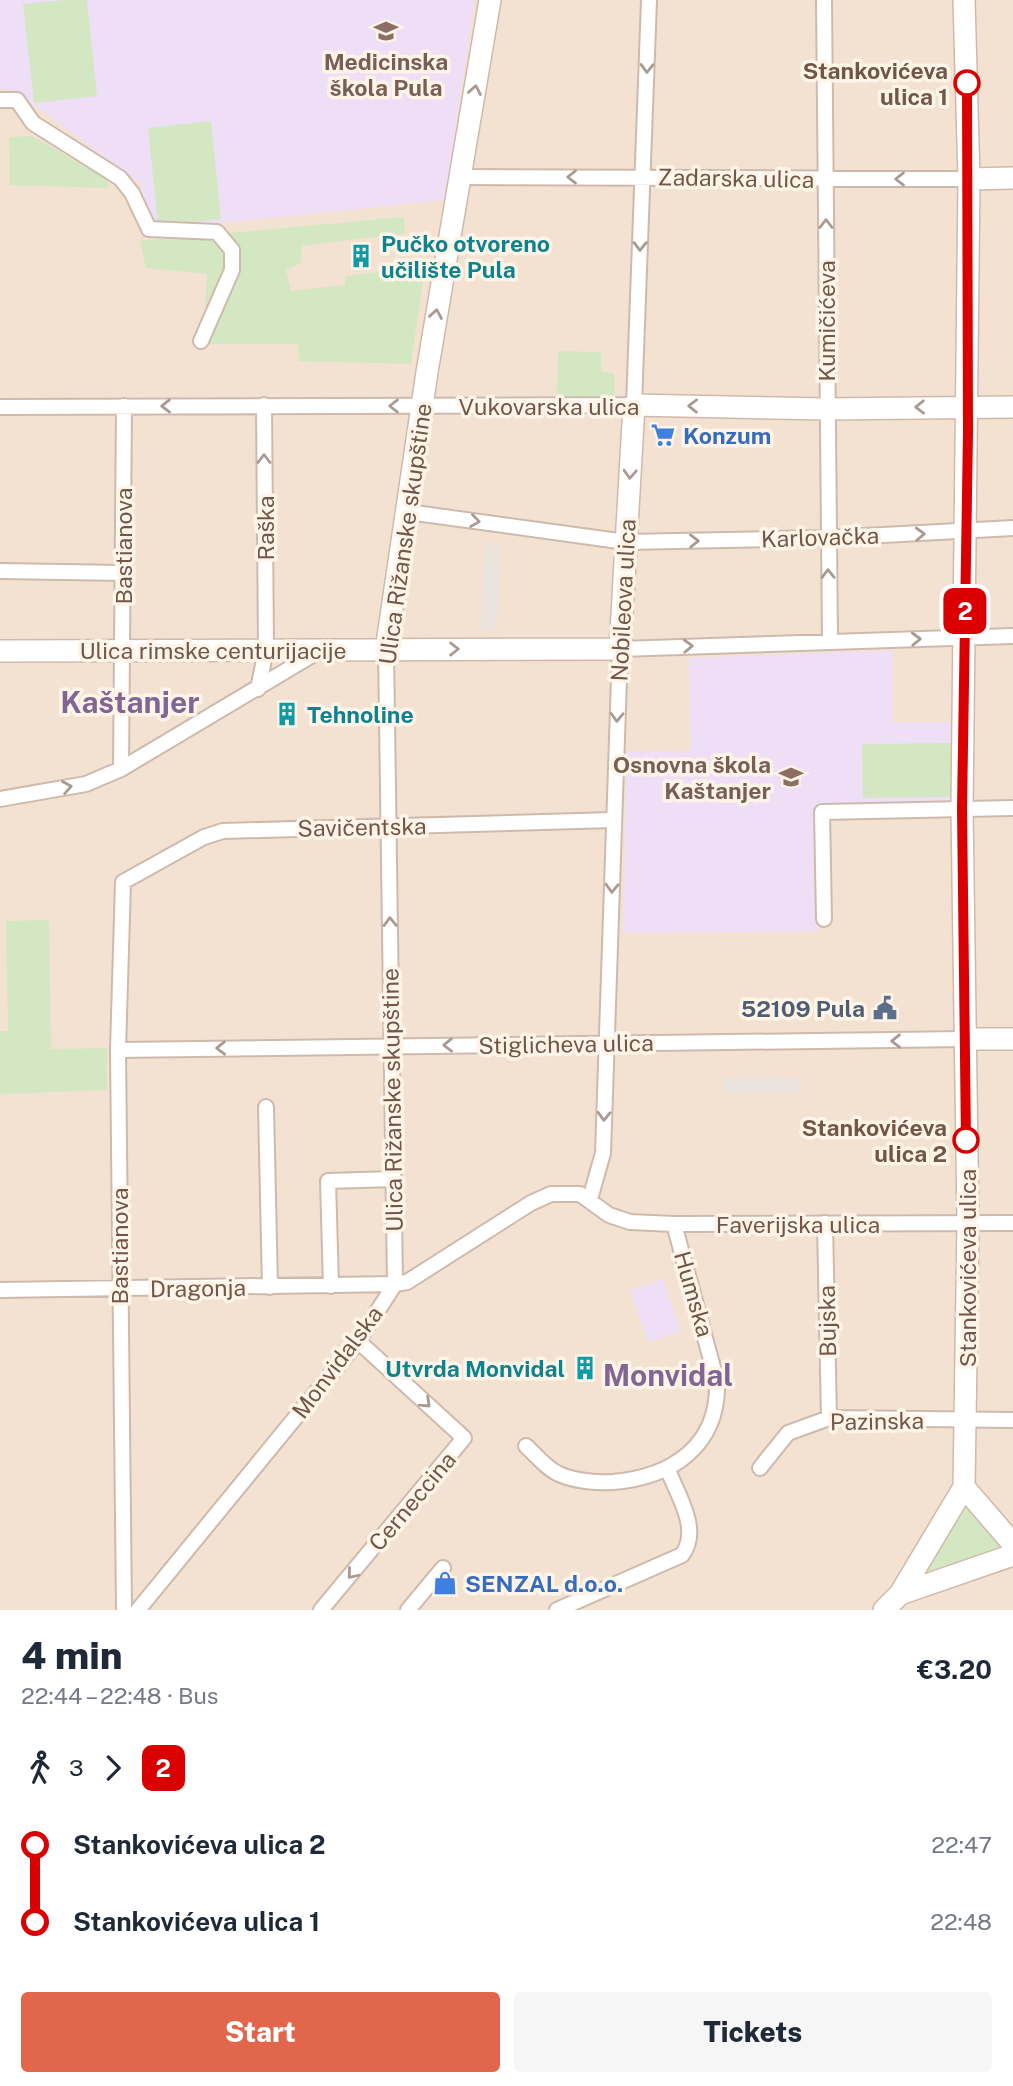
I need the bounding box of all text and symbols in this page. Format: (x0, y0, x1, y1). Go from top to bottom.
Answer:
school or university icon: Medicinska škola Pula (372, 17, 400, 45)
place label: Medicinska škola Pula (324, 48, 448, 101)
place label: Stankovićeva ulica 1 (802, 57, 948, 110)
one-way arrow (640, 63, 655, 74)
marker: Stankovićeva ulica 1 (954, 70, 980, 96)
one-way arrow (467, 84, 482, 96)
street label: Zadarska ulica (658, 163, 814, 193)
one-way arrow (567, 169, 577, 185)
one-way arrow (895, 171, 905, 187)
one-way arrow (818, 218, 834, 228)
place label: Pučko otvoreno učilište Pula (381, 230, 550, 283)
one-way arrow (632, 241, 648, 251)
building icon: Pučko otvoreno učilište Pula (347, 242, 375, 270)
street label: Kumičićeva (813, 260, 840, 382)
one-way arrow (428, 308, 443, 320)
street label: Vukovarska ulica (459, 393, 639, 420)
one-way arrow (161, 398, 171, 414)
one-way arrow (388, 398, 399, 414)
one-way arrow (687, 399, 698, 414)
one-way arrow (915, 399, 925, 415)
street label: Ulica Rižanske skupštine (373, 401, 437, 667)
supermarket icon: Konzum (649, 421, 677, 449)
place label: Konzum (683, 422, 771, 449)
one-way arrow (257, 453, 272, 464)
one-way arrow (623, 468, 638, 479)
street label: Bastianova (110, 488, 137, 604)
street label: Raška (252, 496, 279, 560)
one-way arrow (469, 513, 481, 528)
street label: Nobileova ulica (605, 518, 641, 682)
street label: Karlovačka (760, 521, 880, 553)
one-way arrow (915, 526, 926, 541)
one-way arrow (689, 533, 700, 548)
one-way arrow (821, 568, 836, 579)
line badge: 2 (942, 588, 988, 634)
text: 2 (957, 597, 973, 625)
one-way arrow (911, 631, 922, 646)
street label: Ulica rimske centurijacije (79, 637, 347, 664)
one-way arrow (683, 639, 694, 654)
one-way arrow (449, 641, 460, 657)
district label: Kaštanjer (60, 684, 200, 720)
building icon: Tehnoline (273, 700, 301, 728)
place label: Tehnoline (307, 701, 414, 728)
one-way arrow (610, 712, 625, 723)
place label: Osnovna škola Kaštanjer (613, 751, 771, 804)
school or university icon: Osnovna škola Kaštanjer (777, 763, 805, 791)
one-way arrow (61, 780, 73, 795)
street label: Savičentska (297, 812, 427, 842)
one-way arrow (604, 883, 619, 894)
one-way arrow (382, 916, 398, 927)
street label: Ulica Rižanske skupštine (376, 968, 408, 1232)
public building icon: 52109 Pula (871, 994, 899, 1022)
place label: 52109 Pula (741, 995, 865, 1022)
street label: Stiglicheva ulica (478, 1029, 654, 1059)
one-way arrow (890, 1033, 901, 1048)
one-way arrow (442, 1037, 453, 1053)
one-way arrow (215, 1040, 225, 1056)
one-way arrow (596, 1111, 612, 1122)
place label: Stankovićeva ulica 2 (801, 1114, 947, 1167)
marker: Stankovićeva ulica 2 (953, 1127, 979, 1153)
street label: Stankovićeva ulica (954, 1169, 981, 1367)
street label: Bastianova (106, 1188, 133, 1304)
street label: Faverijska ulica (716, 1211, 880, 1238)
street label: Humska (669, 1248, 719, 1340)
street label: Dragonja (150, 1274, 246, 1302)
street label: Bujska (813, 1285, 841, 1357)
street label: Monvidalska (286, 1301, 388, 1423)
building icon: Utvrda Monvidal (571, 1354, 599, 1382)
place label: Utvrda Monvidal (385, 1355, 565, 1382)
district label: Monvidal (603, 1357, 733, 1393)
one-way arrow (418, 1395, 431, 1408)
street label: Pazinska (830, 1407, 924, 1435)
street label: Cerneccina (363, 1446, 461, 1556)
one-way arrow (347, 1566, 360, 1578)
shop icon: SENZAL d.o.o. (431, 1569, 459, 1597)
place label: SENZAL d.o.o. (465, 1570, 623, 1597)
text: 4 min (21, 1633, 123, 1678)
text: €3.20 (917, 1654, 992, 1685)
text: 22:44 – 22:48 · Bus (21, 1682, 218, 1709)
icon: walk (21, 1749, 59, 1787)
icon: forward (94, 1749, 132, 1787)
text: 3 (69, 1754, 84, 1781)
text: 2 (156, 1754, 171, 1782)
text: Stankovićeva ulica 2 (73, 1829, 326, 1860)
text: 22:47 (931, 1831, 992, 1858)
text: Stankovićeva ulica 1 (73, 1906, 320, 1937)
text: 22:48 (930, 1908, 992, 1935)
button: Start (21, 1992, 500, 2072)
button: Tickets (514, 1992, 992, 2072)

